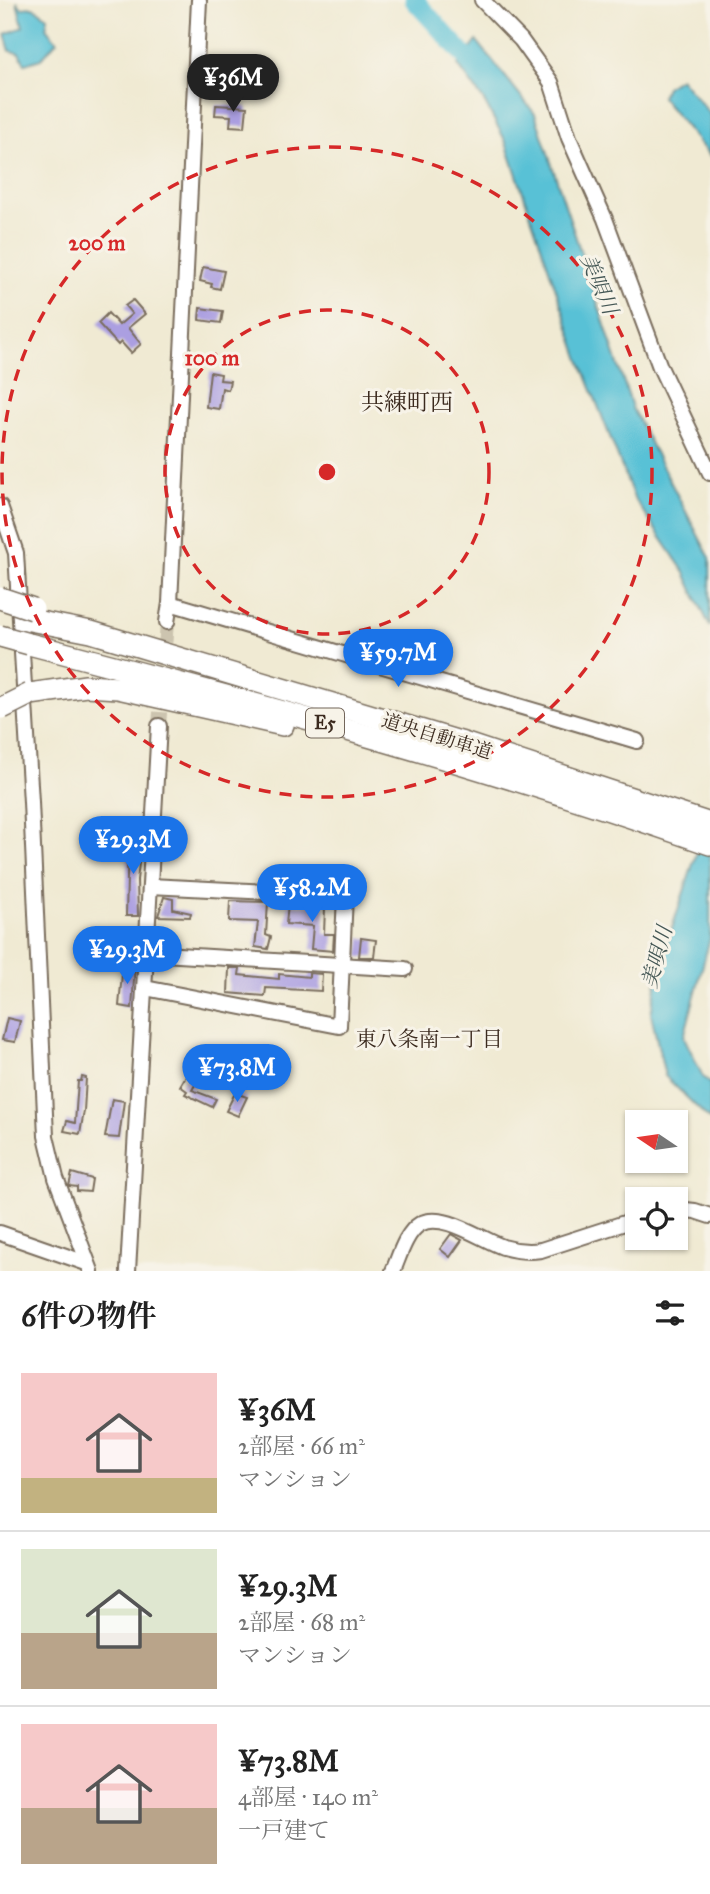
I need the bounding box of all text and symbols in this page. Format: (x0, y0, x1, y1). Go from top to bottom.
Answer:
pin: ¥36M (192, 54, 274, 114)
text: ¥36M (203, 63, 263, 91)
text: 200 m (69, 230, 126, 256)
water label: 美唄川 (575, 250, 624, 320)
text: 100 m (185, 345, 240, 371)
district label: 共練町西 (361, 388, 453, 416)
centre of rings (315, 460, 339, 484)
pin: ¥59.7M (341, 630, 455, 689)
text: ¥59.7M (359, 638, 437, 666)
road number: E5 (306, 708, 344, 738)
street label: 道央自動車道 (379, 708, 495, 764)
pin: ¥29.3M (76, 816, 190, 876)
text: ¥29.3M (95, 825, 171, 853)
pin: ¥58.2M (255, 864, 369, 924)
text: ¥58.2M (273, 873, 351, 901)
water label: 美唄川 (636, 921, 678, 991)
pin: ¥29.3M (70, 926, 184, 986)
text: ¥29.3M (89, 935, 165, 963)
district label: 東八条南一丁目 (356, 1026, 503, 1052)
pin: ¥73.8M (180, 1044, 294, 1104)
text: ¥73.8M (198, 1053, 276, 1081)
north arrow (625, 1110, 688, 1172)
map controls (625, 1110, 688, 1250)
button: locate (625, 1187, 688, 1250)
icon: filters (651, 1294, 689, 1332)
text: 6件の物件 (21, 1298, 156, 1334)
text: ¥36M (238, 1392, 316, 1428)
icon: home (77, 1401, 161, 1485)
text: 2部屋 · 66 m² (238, 1432, 365, 1460)
text: マンション (238, 1465, 352, 1493)
text: ¥29.3M (238, 1568, 338, 1604)
icon: home (77, 1577, 161, 1661)
text: 2部屋 · 68 m² (238, 1608, 365, 1636)
text: マンション (238, 1641, 352, 1669)
text: ¥73.8M (238, 1743, 339, 1779)
icon: home (77, 1752, 161, 1836)
text: 4部屋 · 140 m² (238, 1783, 378, 1811)
text: 一戸建て (238, 1816, 330, 1844)

